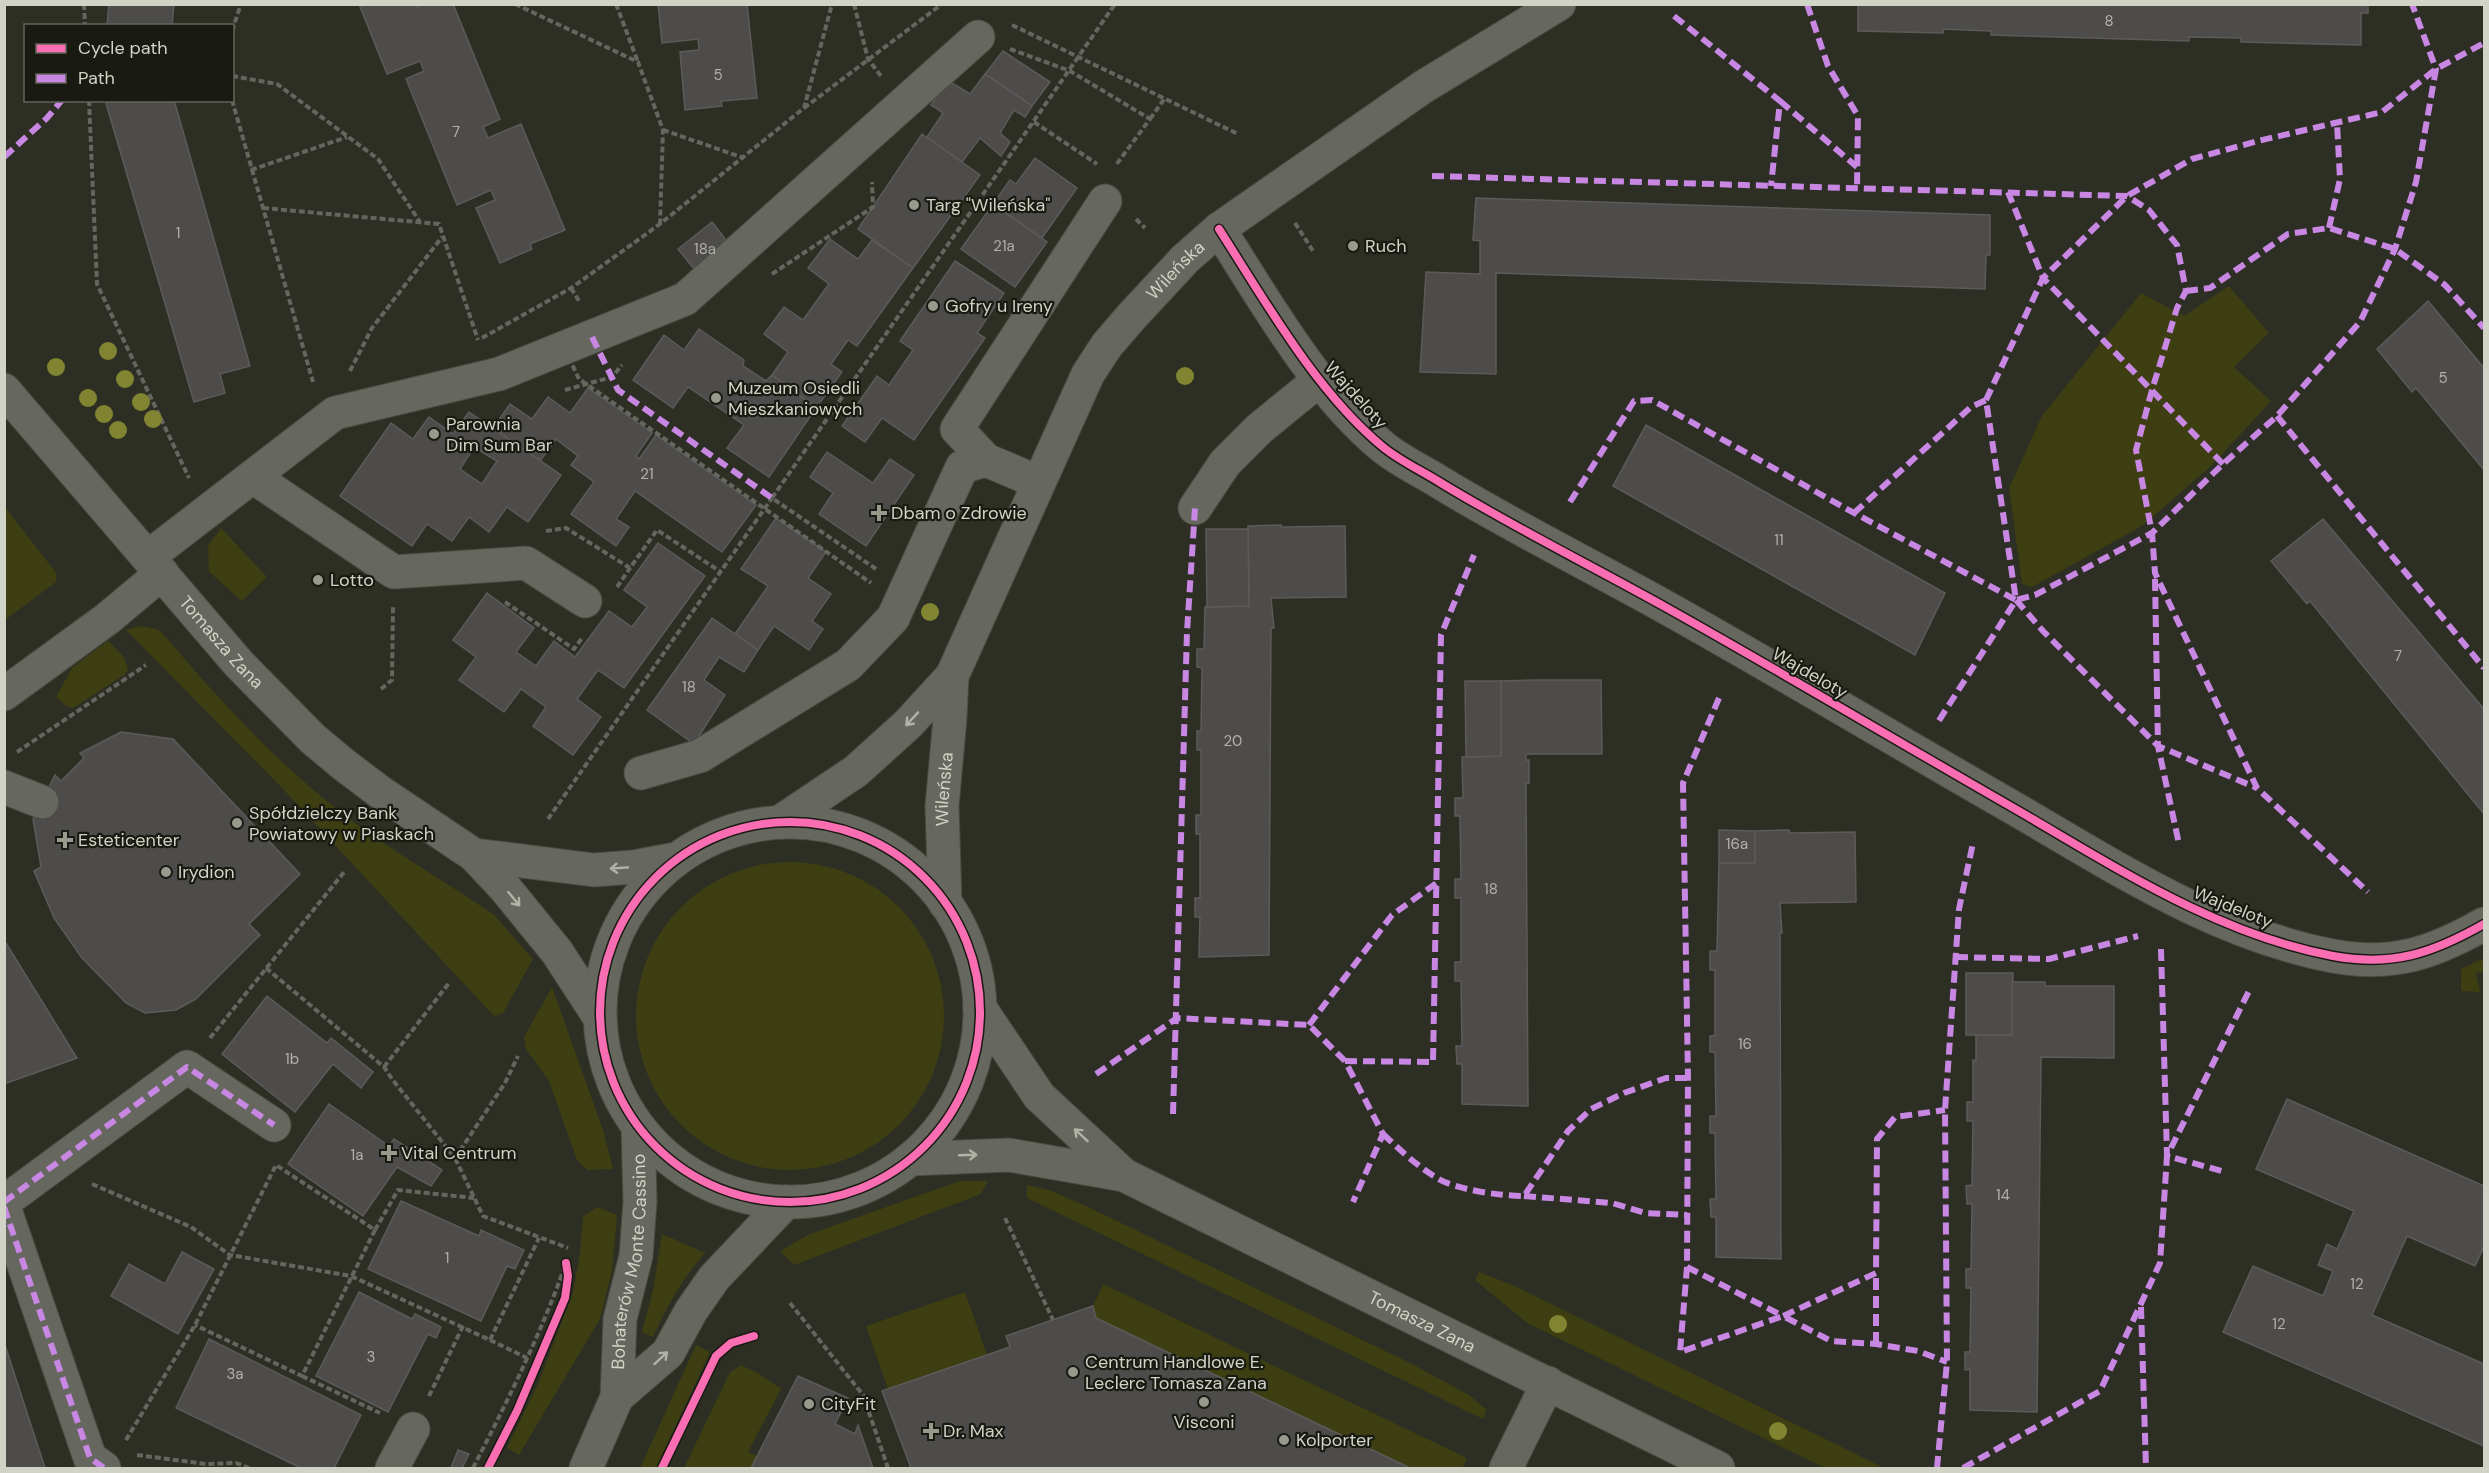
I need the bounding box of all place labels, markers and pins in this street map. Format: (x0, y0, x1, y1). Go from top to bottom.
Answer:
place label: Targ "Wileńska" (926, 193, 1050, 217)
marker: Targ "Wileńska" (907, 198, 921, 212)
place label: Ruch (1365, 234, 1407, 258)
marker: Ruch (1346, 239, 1360, 253)
place label: Gofry u Ireny (945, 294, 1053, 318)
marker: Gofry u Ireny (926, 299, 940, 313)
place label: Muzeum Osiedli Mieszkaniowych (728, 376, 862, 421)
marker: Muzeum Osiedli Mieszkaniowych (709, 391, 723, 405)
place label: Parownia Dim Sum Bar (446, 412, 553, 457)
marker: Parownia Dim Sum Bar (427, 427, 441, 441)
place label: Dbam o Zdrowie (891, 501, 1027, 525)
marker: Dbam o Zdrowie (872, 506, 886, 520)
place label: Lotto (330, 568, 374, 592)
marker: Lotto (311, 573, 325, 587)
place label: Spółdzielczy Bank Powiatowy w Piaskach (249, 801, 434, 846)
marker: Spółdzielczy Bank Powiatowy w Piaskach (230, 816, 244, 830)
place label: Esteticenter (78, 828, 180, 852)
marker: Esteticenter (56, 831, 74, 849)
place label: Irydion (178, 860, 235, 884)
marker: Irydion (159, 865, 173, 879)
place label: Vital Centrum (401, 1141, 517, 1165)
marker: Vital Centrum (382, 1146, 396, 1160)
place label: Centrum Handlowe E. Leclerc Tomasza Zana (1085, 1350, 1267, 1395)
marker: Centrum Handlowe E. Leclerc Tomasza Zana (1066, 1365, 1080, 1379)
place label: CityFit (821, 1392, 876, 1416)
marker: Visconi (1197, 1395, 1211, 1409)
marker: CityFit (802, 1397, 816, 1411)
place label: Visconi (1173, 1410, 1235, 1434)
place label: Dr. Max (943, 1419, 1004, 1443)
marker: Dr. Max (924, 1424, 938, 1438)
place label: Kolporter (1296, 1428, 1373, 1452)
marker: Kolporter (1277, 1433, 1291, 1447)

